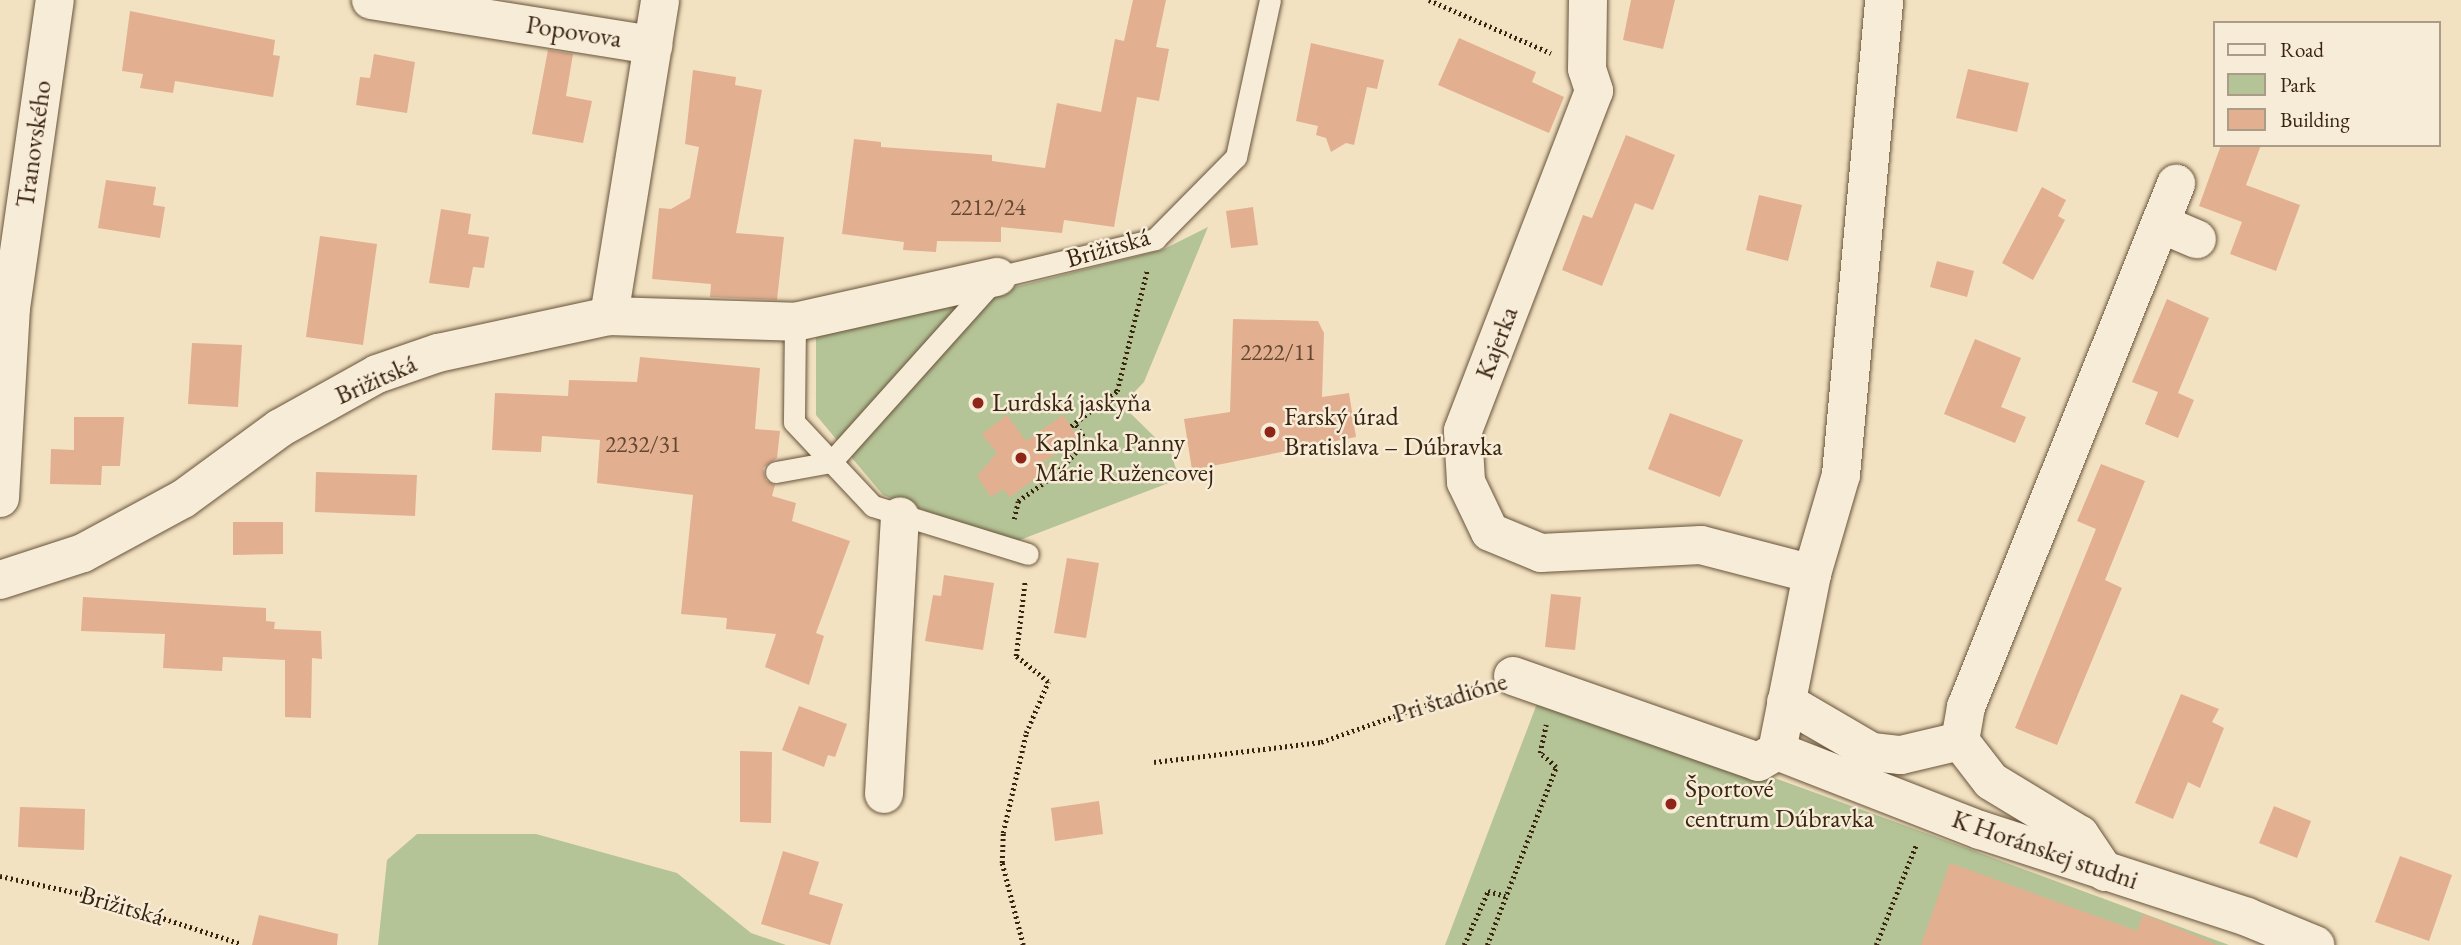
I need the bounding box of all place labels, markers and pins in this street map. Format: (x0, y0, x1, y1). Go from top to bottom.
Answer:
place label: Lurdská jaskyňa (992, 387, 1151, 419)
marker: Lurdská jaskyňa (970, 395, 986, 411)
place label: Farský úrad Bratislava – Dúbravka (1284, 401, 1503, 462)
marker: Farský úrad Bratislava – Dúbravka (1262, 424, 1278, 440)
place label: Kaplnka Panny Márie Ružencovej (1035, 427, 1214, 488)
marker: Kaplnka Panny Márie Ružencovej (1013, 450, 1029, 466)
place label: Športové centrum Dúbravka (1685, 773, 1874, 834)
marker: Športové centrum Dúbravka (1663, 796, 1679, 812)

